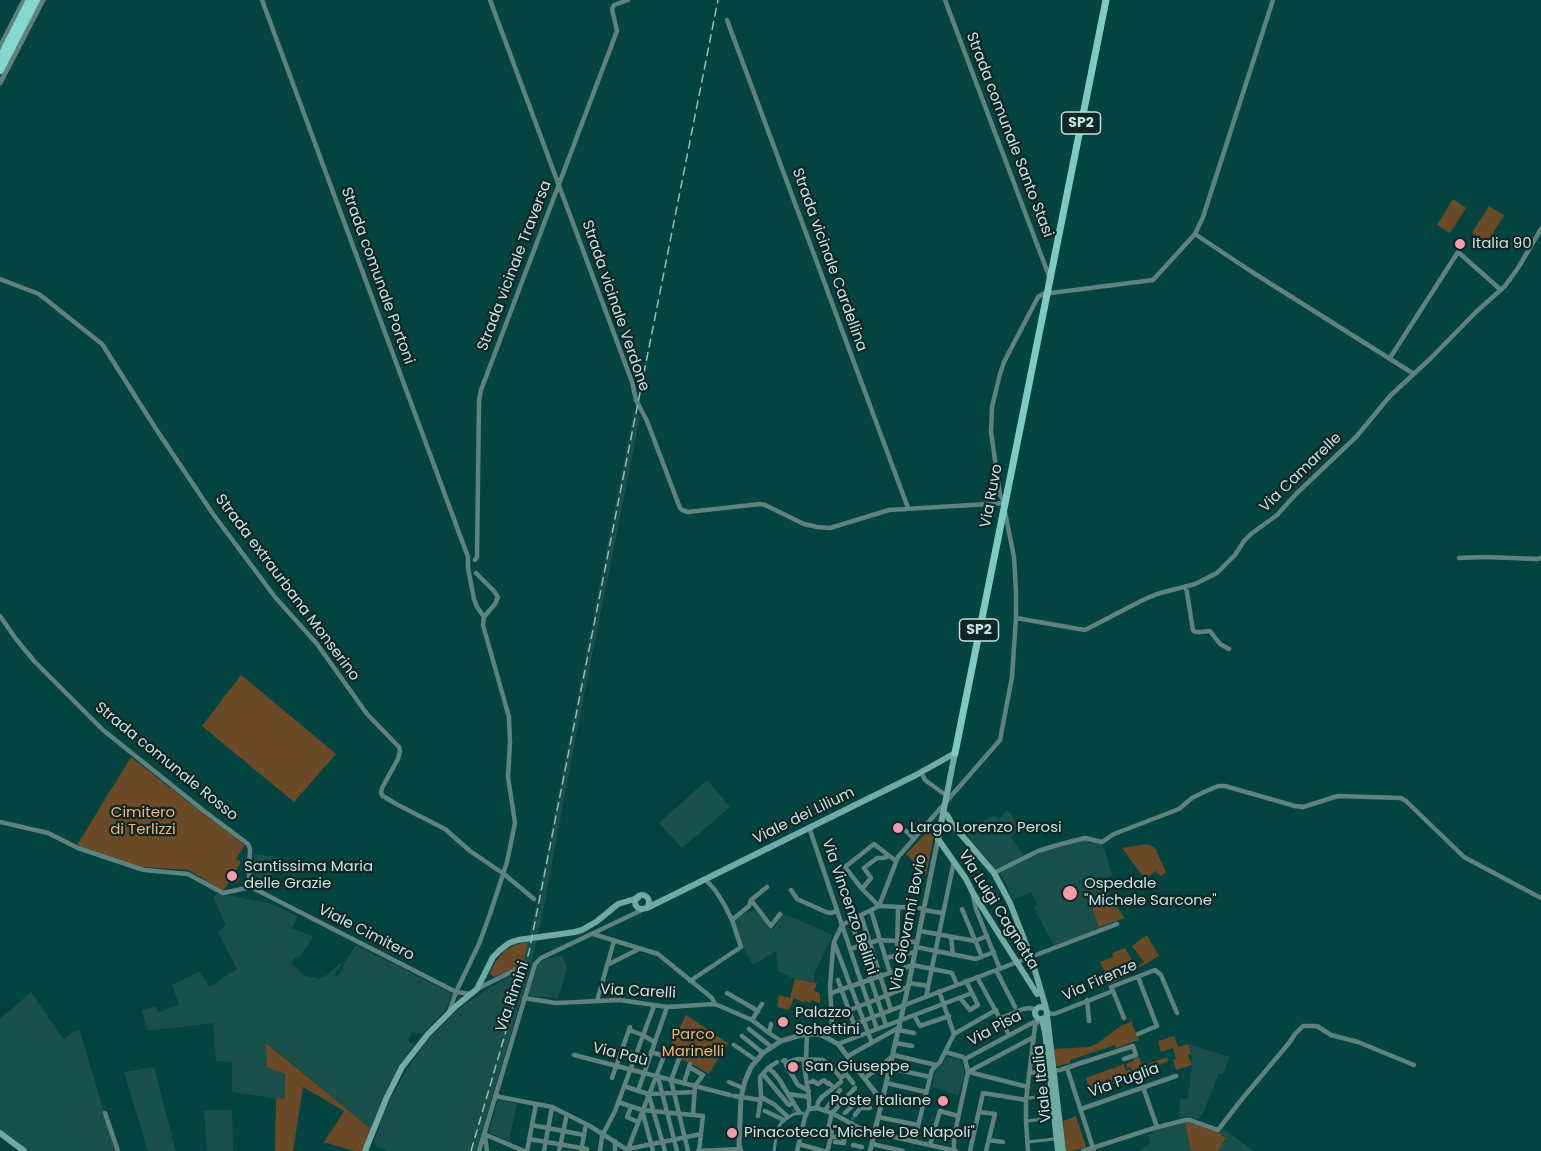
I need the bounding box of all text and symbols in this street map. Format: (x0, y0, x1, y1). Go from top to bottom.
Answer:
street label: Strada comunale Santo Stasi (961, 30, 1057, 240)
road number: SP2 (1062, 112, 1100, 134)
street label: Strada vicinale Cardellina (787, 166, 871, 354)
street label: Strada vicinale Traversa (474, 178, 556, 354)
street label: Strada comunale Portoni (337, 185, 417, 367)
street label: Strada vicinale Verdone (577, 218, 653, 394)
place label: Italia 90 (1472, 235, 1532, 253)
marker: Italia 90 (1453, 237, 1467, 251)
street label: Via Camarelle (1256, 429, 1346, 517)
street label: Via Ruvo (977, 463, 1007, 529)
street label: Strada extraurbana Monserino (211, 491, 363, 685)
road number: SP2 (960, 619, 998, 641)
street label: Strada comunale Rosso (91, 699, 241, 825)
street label: Viale dei Lilium (750, 784, 858, 848)
park label: Cimitero di Terlizzi (110, 804, 176, 839)
place label: Largo Lorenzo Perosi (910, 819, 1062, 837)
marker: Largo Lorenzo Perosi (891, 821, 905, 835)
street label: Via Vincenzo Bellini (817, 837, 881, 977)
street label: Via Luigi Cagnetta (954, 847, 1042, 973)
street label: Via Giovanni Bovio (887, 853, 931, 993)
place label: Santissima Maria delle Grazie (244, 858, 373, 893)
marker: Santissima Maria delle Grazie (225, 869, 239, 883)
place label: Ospedale "Michele Sarcone" (1084, 875, 1217, 910)
marker: Ospedale "Michele Sarcone" (1061, 884, 1079, 902)
street label: Viale Cimitero (315, 901, 417, 965)
street label: Via Firenze (1060, 957, 1140, 1005)
street label: Via Rimini (493, 959, 533, 1035)
street label: Via Carelli (600, 981, 676, 1003)
place label: Palazzo Schettini (795, 1004, 860, 1039)
street label: Via Pisa (965, 1007, 1025, 1051)
marker: Palazzo Schettini (776, 1015, 790, 1029)
park label: Parco Marinelli (662, 1026, 724, 1061)
street label: Via Paù (590, 1039, 650, 1071)
street label: Viale Italia (1030, 1044, 1056, 1124)
place label: San Giuseppe (805, 1058, 909, 1076)
marker: San Giuseppe (786, 1060, 800, 1074)
street label: Via Puglia (1086, 1060, 1162, 1102)
place label: Poste Italiane (830, 1092, 931, 1110)
marker: Poste Italiane (936, 1094, 950, 1108)
place label: Pinacoteca "Michele De Napoli" (744, 1124, 975, 1142)
marker: Pinacoteca "Michele De Napoli" (725, 1126, 739, 1140)

